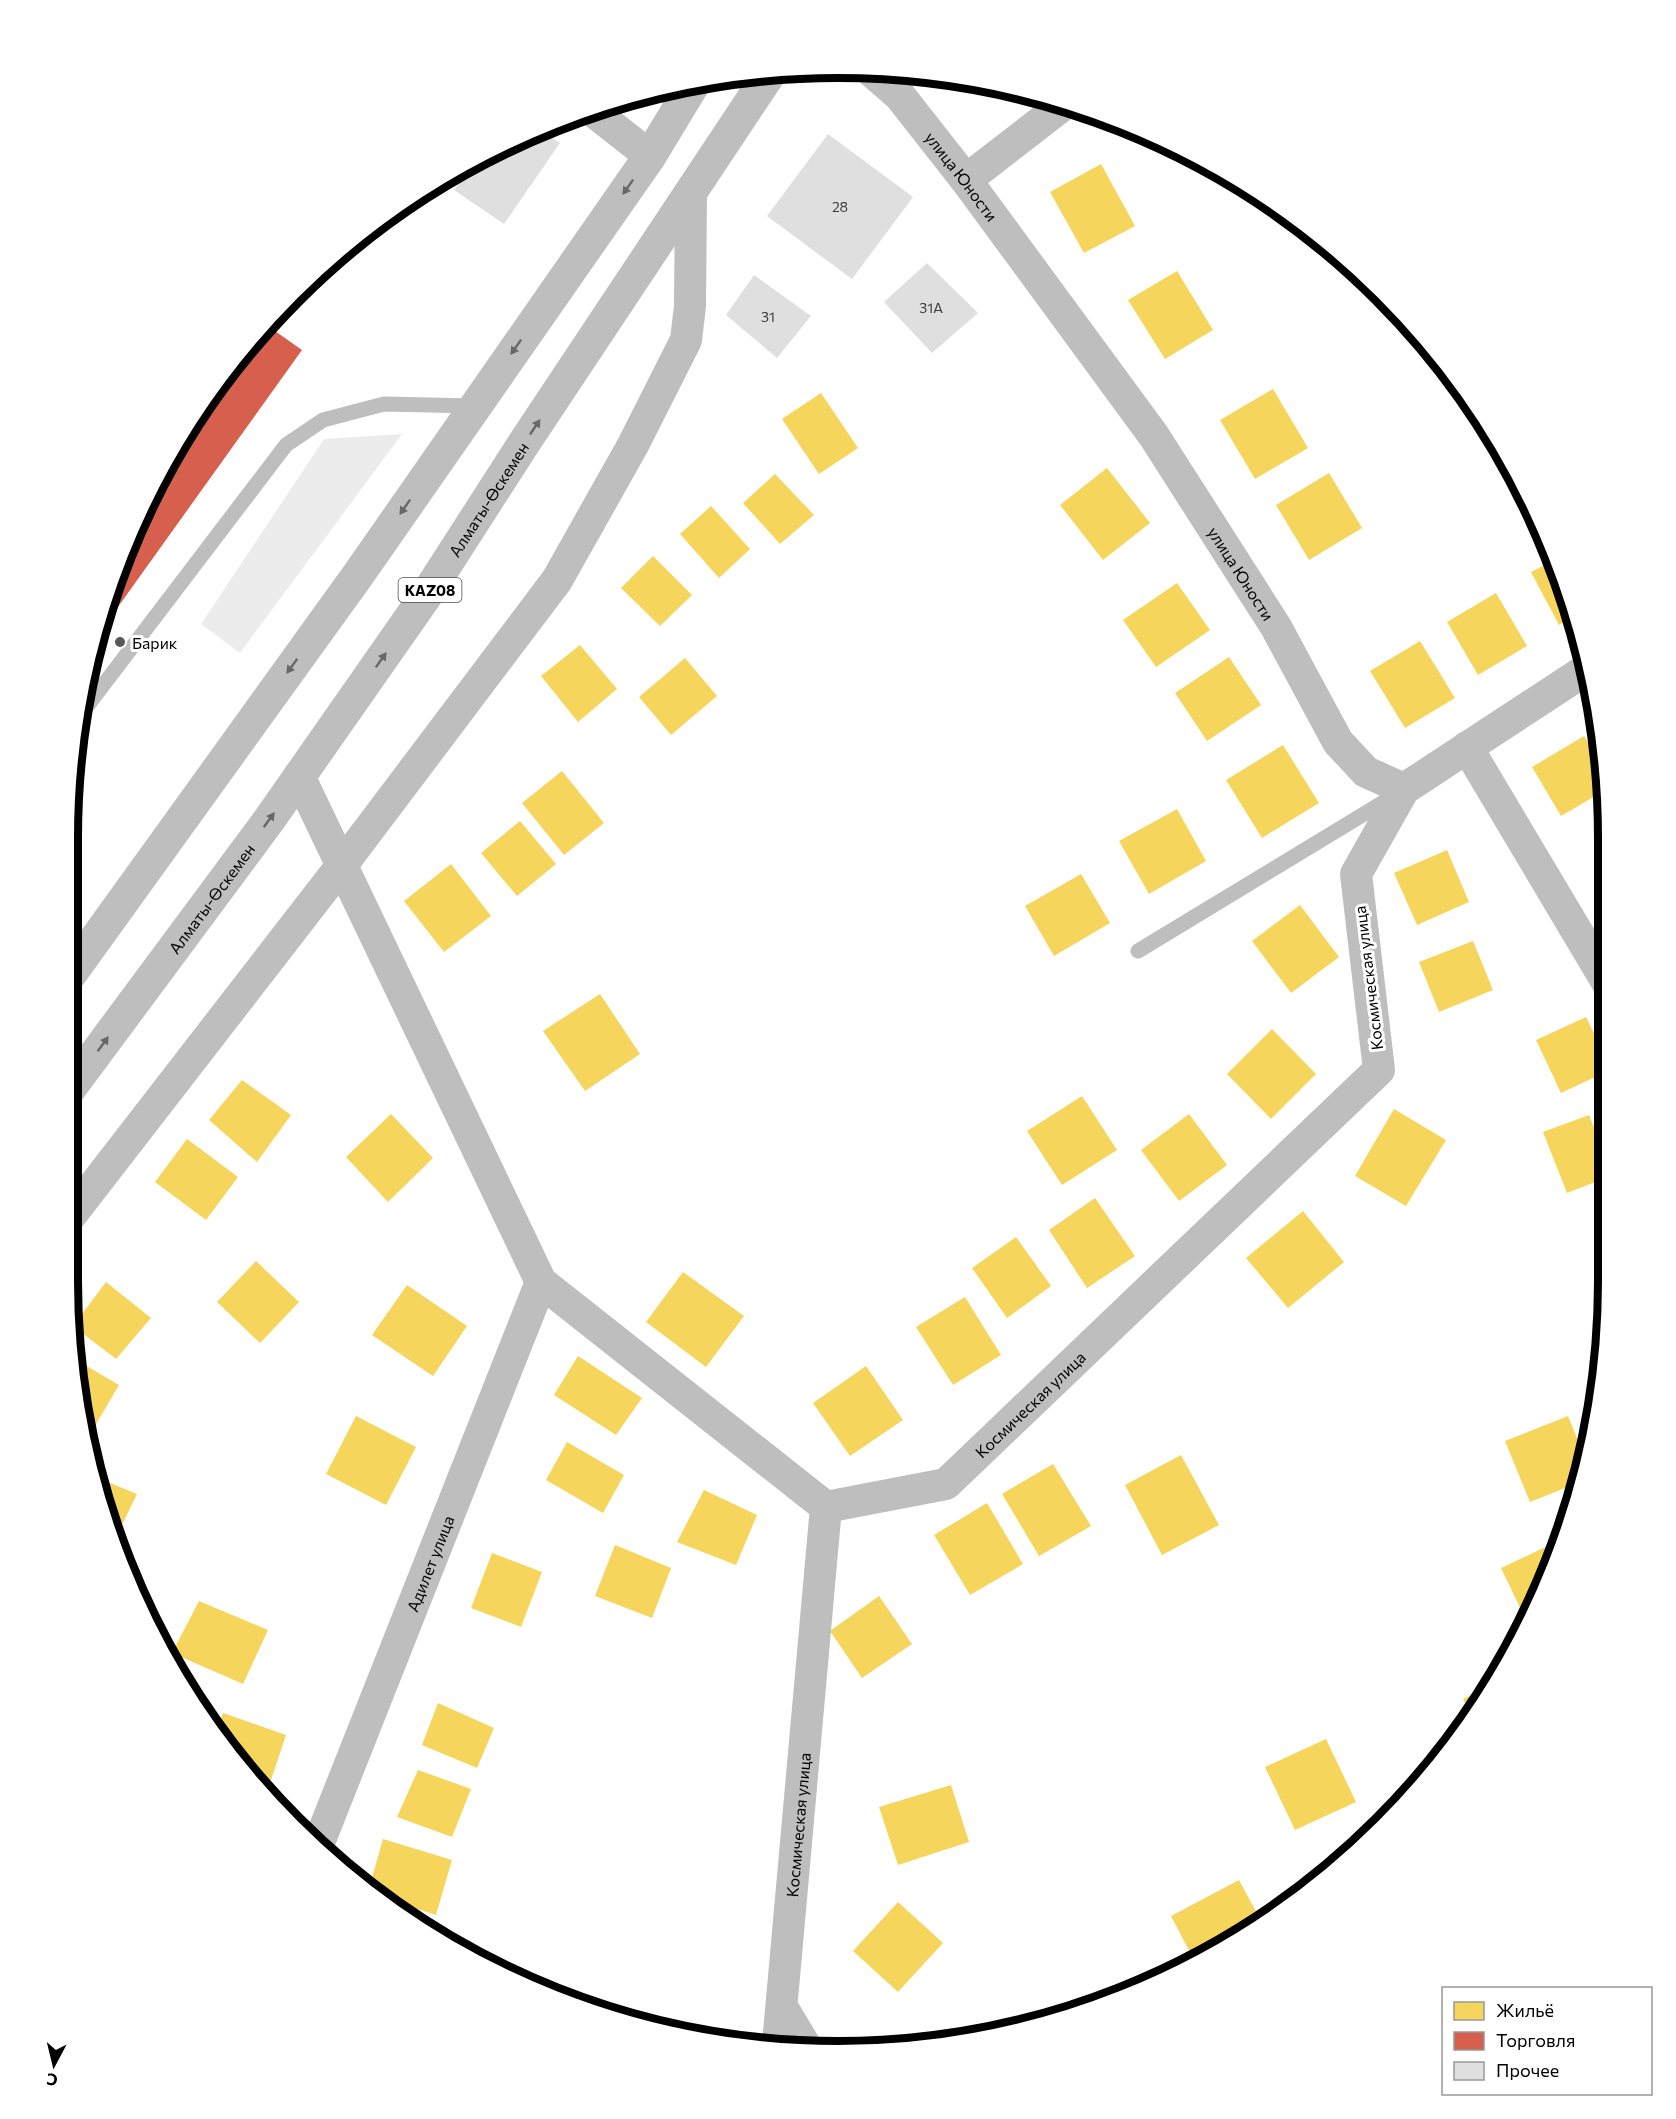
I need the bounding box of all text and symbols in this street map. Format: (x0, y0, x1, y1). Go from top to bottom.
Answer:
street label: улица Юности (922, 128, 1002, 225)
one-way arrow (622, 179, 634, 195)
house number: 28 (832, 198, 848, 215)
house number: 31А (919, 299, 943, 316)
house number: 31 (761, 308, 775, 325)
one-way arrow (511, 339, 522, 355)
one-way arrow (529, 420, 541, 436)
street label: Алматы-Өскемен (444, 438, 532, 560)
one-way arrow (399, 499, 411, 515)
street label: улица Юности (1205, 523, 1279, 624)
road number: KAZ08 (398, 578, 462, 602)
place label: Барик (132, 633, 178, 652)
marker: Барик (113, 635, 127, 649)
one-way arrow (375, 652, 386, 668)
one-way arrow (286, 658, 298, 674)
one-way arrow (262, 812, 274, 827)
street label: Алматы-Өскемен (164, 839, 258, 957)
street label: Космическая улица (1350, 905, 1386, 1051)
one-way arrow (97, 1037, 109, 1053)
street label: Космическая улица (971, 1347, 1089, 1461)
street label: Адилет улица (402, 1513, 457, 1614)
street label: Космическая улица (782, 1752, 814, 1898)
legend (1442, 1987, 1652, 2095)
text: Жильё (1496, 1999, 1554, 2021)
text: Торговля (1496, 2029, 1575, 2051)
north arrow (24, 2035, 84, 2095)
text: Прочее (1496, 2059, 1559, 2081)
text: С (45, 2070, 59, 2090)

